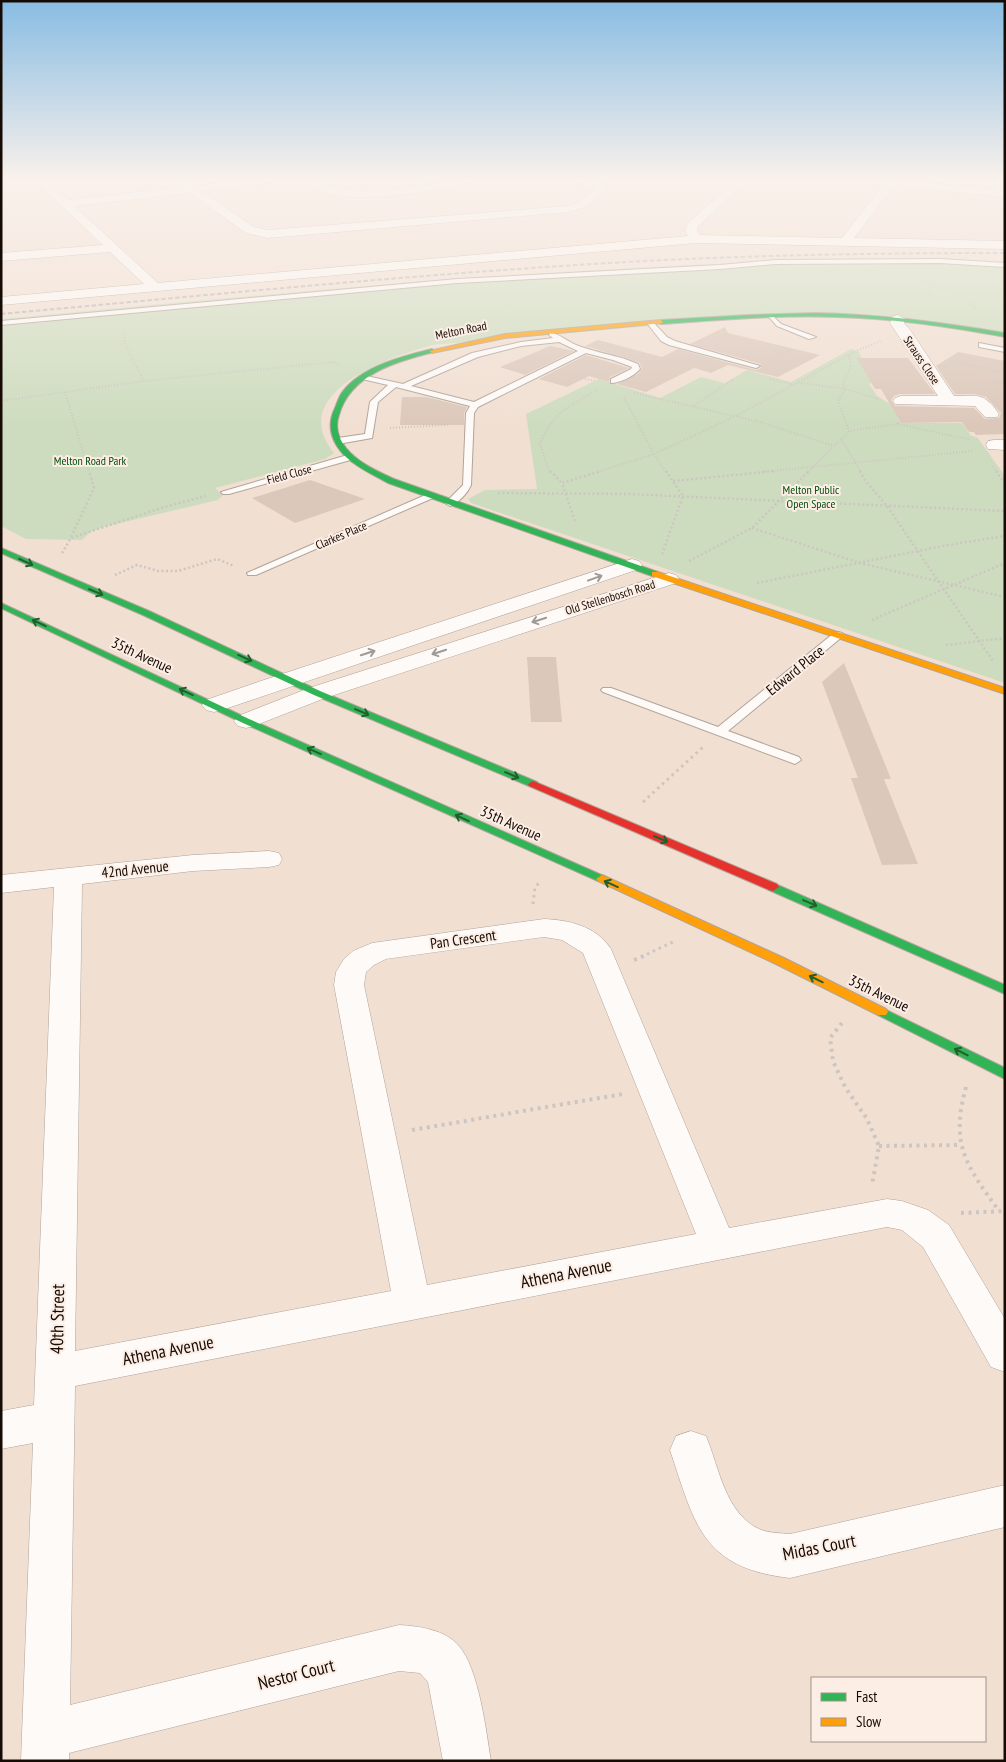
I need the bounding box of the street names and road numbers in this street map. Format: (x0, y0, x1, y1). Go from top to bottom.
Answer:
street label: Melton Road (434, 318, 488, 342)
street label: Strauss Close (900, 333, 944, 387)
street label: Field Close (265, 461, 313, 487)
street label: Clarkes Place (313, 517, 369, 553)
street label: Old Stellenbosch Road (563, 576, 657, 618)
street label: 35th Avenue (109, 633, 175, 677)
street label: Edward Place (762, 641, 828, 699)
street label: 35th Avenue (477, 801, 545, 845)
street label: 42nd Avenue (101, 856, 169, 882)
street label: Pan Crescent (429, 925, 497, 953)
street label: 35th Avenue (846, 970, 912, 1016)
street label: Athena Avenue (518, 1253, 614, 1293)
street label: 40th Street (45, 1284, 69, 1354)
street label: Athena Avenue (120, 1330, 216, 1370)
street label: Midas Court (781, 1529, 858, 1565)
street label: Nestor Court (255, 1653, 337, 1695)

